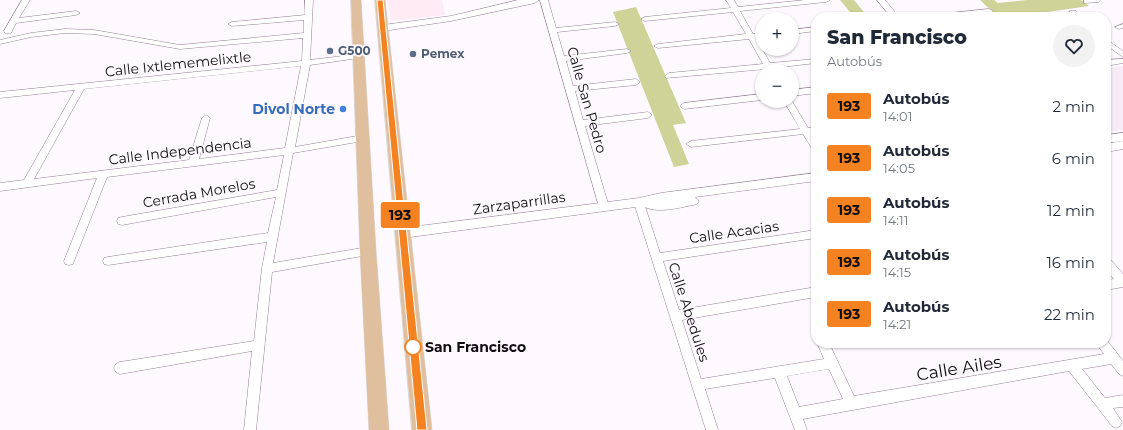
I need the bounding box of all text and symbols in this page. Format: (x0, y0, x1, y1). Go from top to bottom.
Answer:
map controls (755, 12, 799, 108)
button: + (755, 12, 799, 56)
button: heart (1053, 25, 1095, 67)
text: San Francisco (827, 26, 967, 49)
place label: G500 (338, 43, 371, 58)
street label: Calle San Pedro (563, 45, 611, 155)
marker: G500 (325, 46, 335, 56)
place label: Pemex (421, 46, 465, 61)
street label: Calle Ixtlememelixtle (104, 47, 252, 81)
marker: Pemex (408, 49, 418, 59)
text: Autobús (827, 53, 882, 69)
button: − (755, 64, 799, 108)
text: Autobús (883, 89, 949, 108)
text: 193 (838, 97, 860, 115)
text: 2 min (1052, 97, 1095, 116)
place label: Divol Norte (252, 100, 335, 118)
marker: Divol Norte (338, 104, 348, 114)
text: 14:01 (883, 108, 912, 124)
street label: Calle Independencia (107, 133, 253, 169)
text: Autobús (883, 141, 949, 160)
text: 193 (838, 149, 860, 167)
text: 6 min (1052, 149, 1095, 168)
text: 14:05 (883, 160, 915, 176)
street label: Cerrada Morelos (141, 174, 257, 212)
street label: Zarzaparrillas (471, 188, 567, 218)
text: Autobús (883, 193, 949, 212)
text: 193 (838, 201, 860, 219)
text: 12 min (1047, 201, 1095, 220)
line badge: 193 (377, 202, 423, 228)
text: 193 (389, 206, 411, 224)
text: 14:11 (883, 212, 909, 228)
street label: Calle Acacias (688, 217, 780, 247)
text: Autobús (883, 245, 949, 264)
text: 193 (838, 253, 860, 271)
text: 16 min (1046, 253, 1095, 272)
street label: Calle Abedules (664, 260, 714, 364)
text: 14:15 (883, 264, 911, 280)
text: Autobús (883, 297, 949, 316)
text: 193 (838, 305, 860, 323)
text: 22 min (1044, 305, 1095, 324)
text: 14:21 (883, 316, 911, 332)
marker: San Francisco (404, 338, 422, 356)
place label: San Francisco (425, 338, 526, 356)
street label: Calle Ailes (915, 351, 1003, 385)

